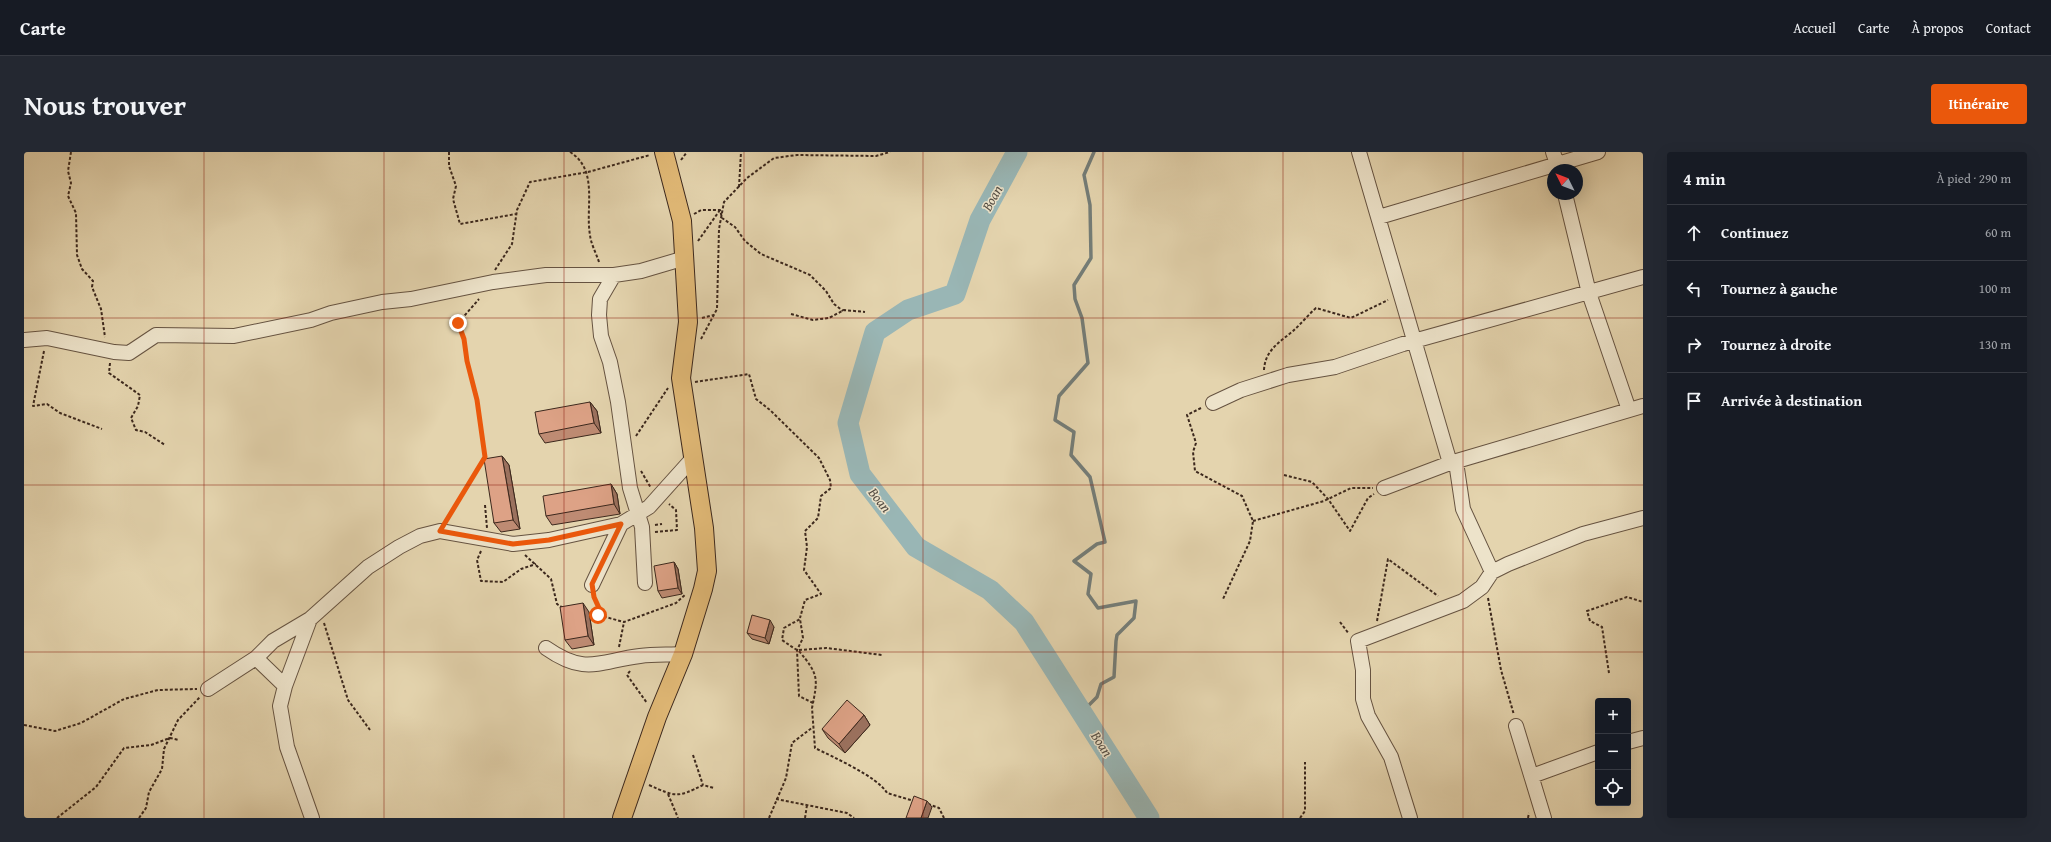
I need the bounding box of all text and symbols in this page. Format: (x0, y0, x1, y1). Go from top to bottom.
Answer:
text: Carte (20, 14, 66, 42)
text: Accueil (1793, 18, 1836, 38)
text: Carte (1858, 18, 1890, 38)
text: À propos (1912, 18, 1964, 38)
text: Contact (1986, 18, 2031, 38)
text: Nous trouver (24, 84, 186, 125)
button: Itinéraire (1931, 84, 2027, 124)
north arrow (1547, 164, 1583, 200)
text: 4 min (1683, 166, 1725, 191)
text: À pied · 290 m (1936, 169, 2011, 188)
water label: Boan (976, 182, 1007, 215)
icon: ahead (1683, 222, 1705, 244)
text: Continuez (1721, 222, 1789, 243)
text: 60 m (1985, 223, 2011, 242)
icon: left (1683, 278, 1705, 300)
text: Tournez à gauche (1721, 278, 1838, 299)
text: 100 m (1979, 279, 2011, 298)
route end (449, 314, 467, 332)
icon: right (1683, 334, 1705, 356)
text: Tournez à droite (1721, 334, 1831, 355)
text: 130 m (1979, 335, 2011, 354)
icon: arrive (1683, 390, 1705, 412)
text: Arrivée à destination (1721, 390, 1862, 411)
water label: Boan (863, 483, 896, 517)
route start (589, 606, 607, 624)
map controls (1595, 698, 1631, 806)
button: + (1595, 698, 1631, 734)
water label: Boan (1086, 727, 1118, 761)
button: − (1595, 734, 1631, 770)
button: locate (1595, 770, 1631, 806)

